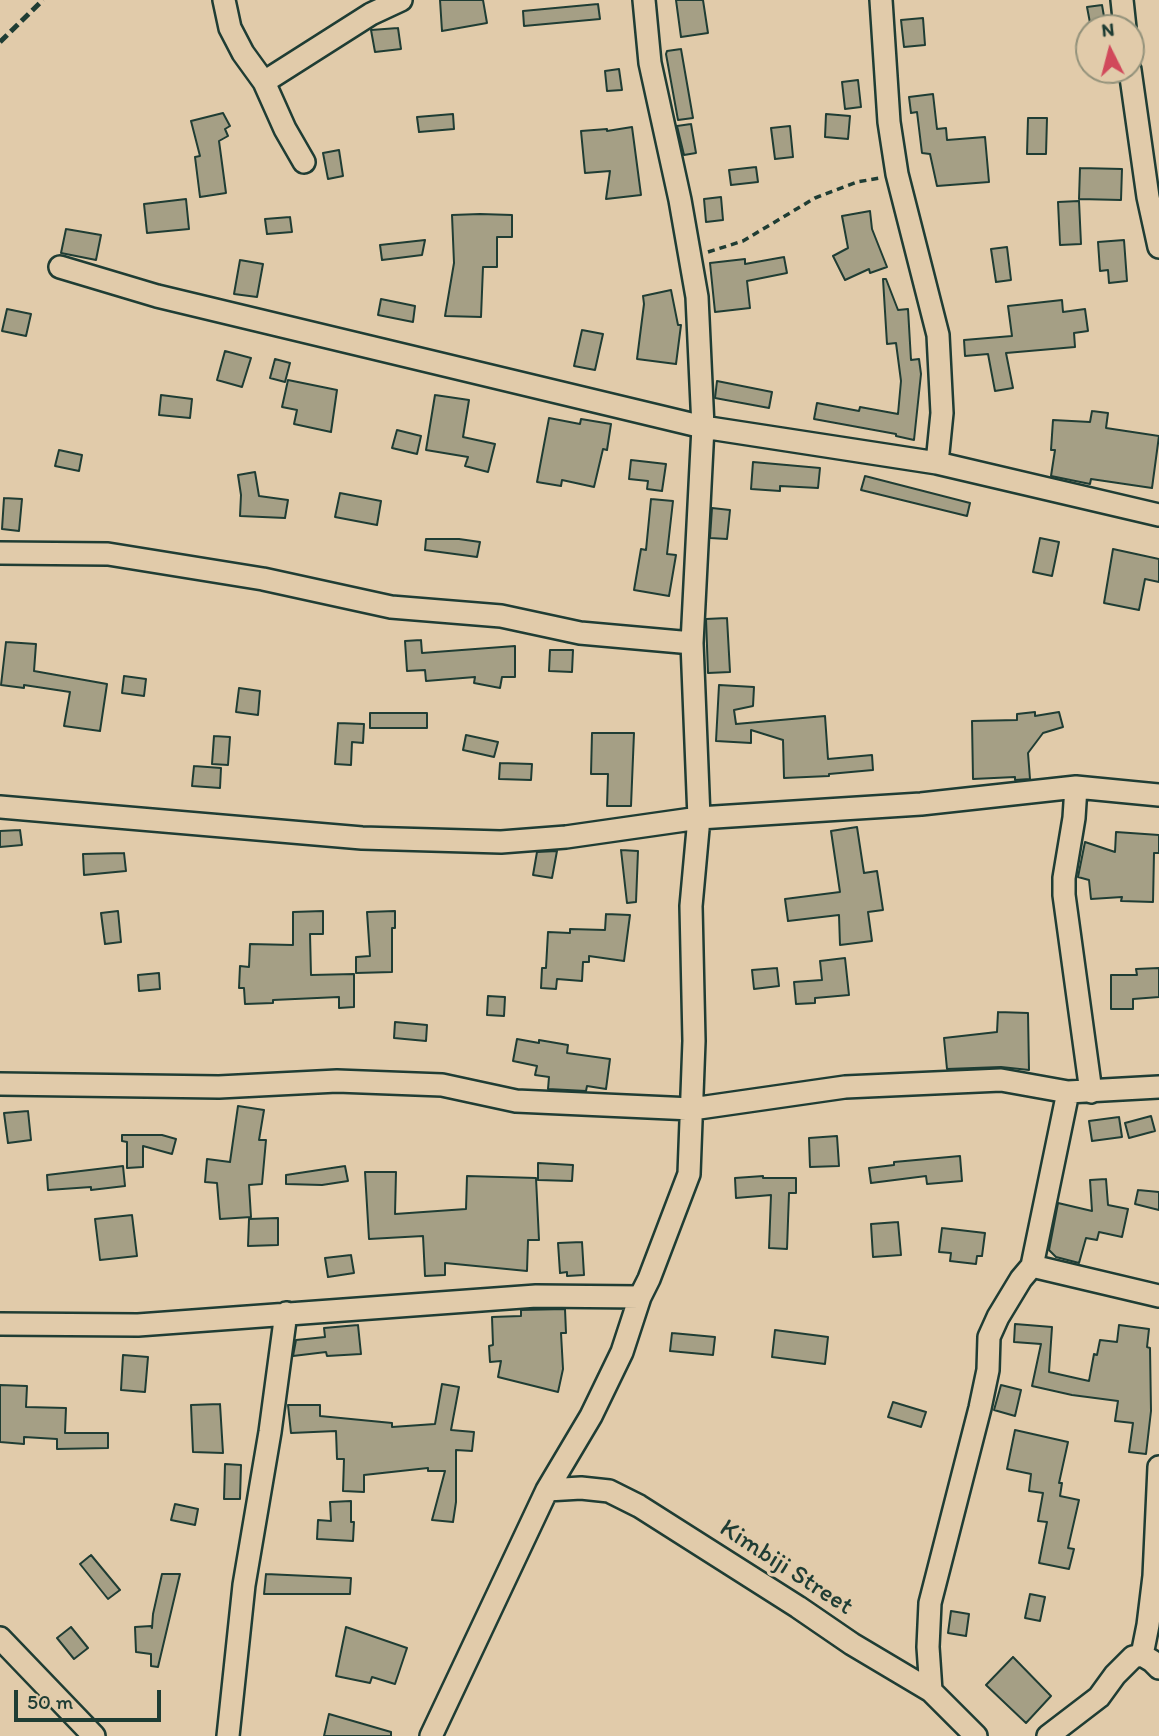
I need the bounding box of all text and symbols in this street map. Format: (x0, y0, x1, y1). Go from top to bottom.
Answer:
north arrow (1075, 14, 1145, 84)
text: N (1100, 18, 1116, 42)
street label: Kimbiji Street (713, 1513, 859, 1623)
scale bar (18, 1676, 164, 1720)
text: 50 m (27, 1689, 73, 1714)

